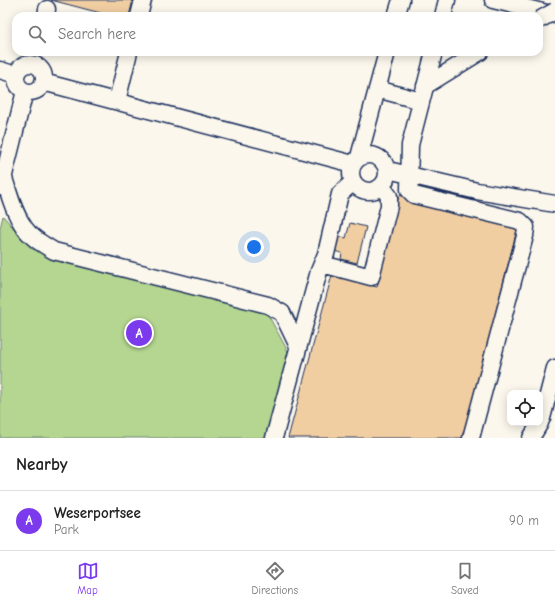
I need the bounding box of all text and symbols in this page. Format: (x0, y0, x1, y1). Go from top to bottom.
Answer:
search box (12, 12, 543, 56)
icon: search (26, 23, 48, 45)
text: Search here (58, 25, 136, 43)
your location (244, 237, 264, 257)
pin: A (126, 318, 152, 348)
map controls (507, 390, 543, 426)
button: locate (507, 390, 543, 426)
text: Nearby (16, 455, 67, 474)
text: Weserportsee (54, 504, 141, 522)
text: A (25, 513, 33, 528)
text: 90 m (509, 513, 539, 528)
text: Park (54, 522, 79, 537)
tab: Map (77, 560, 99, 597)
tab: Directions (252, 560, 298, 597)
tab: Saved (451, 560, 478, 597)

